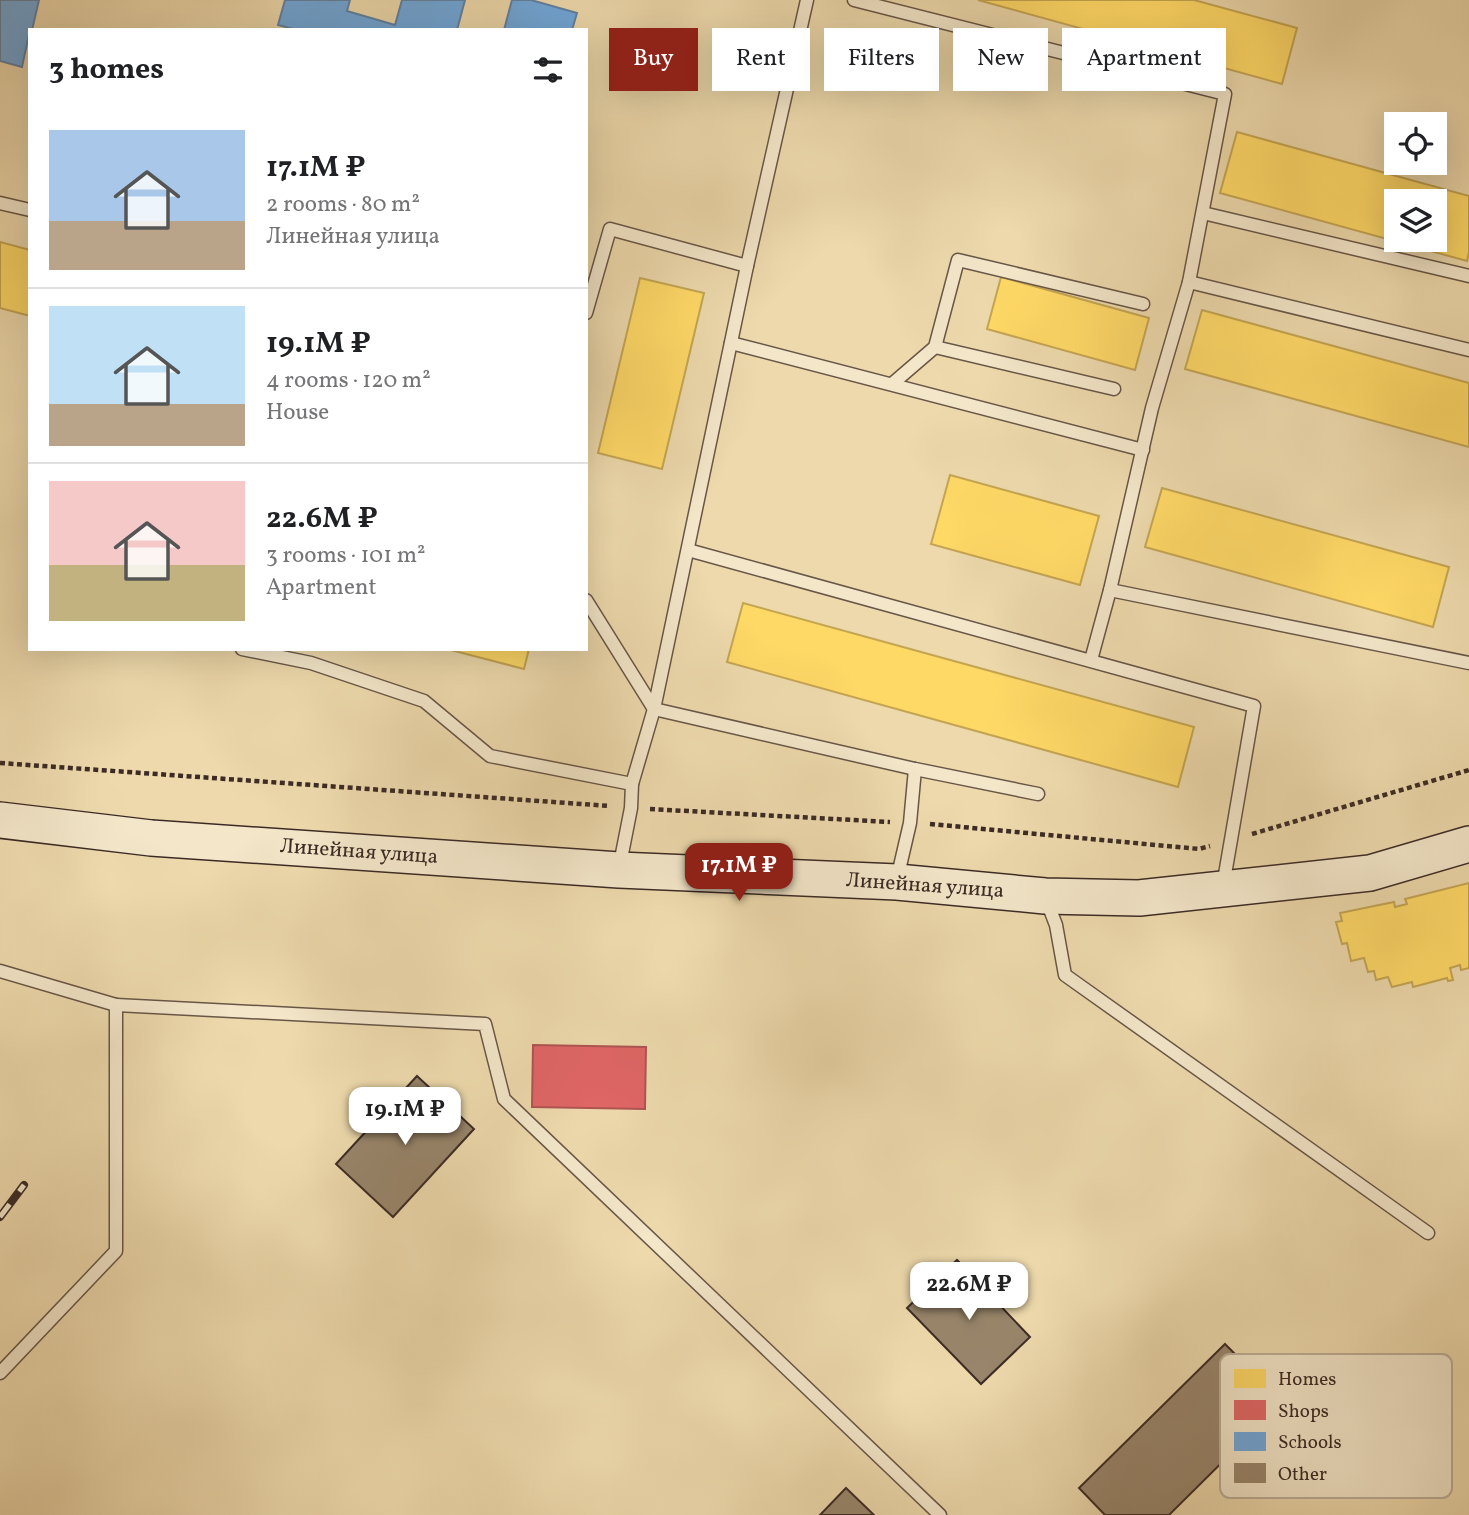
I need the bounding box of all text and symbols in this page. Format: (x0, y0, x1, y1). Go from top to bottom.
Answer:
chip: Buy (609, 28, 698, 91)
chip: Rent (712, 28, 810, 91)
chip: Filters (824, 28, 939, 91)
chip: New (953, 28, 1048, 91)
chip: Apartment (1062, 28, 1226, 91)
text: 3 homes (49, 49, 164, 91)
icon: filters (529, 51, 567, 89)
map controls (1384, 112, 1447, 252)
button: locate (1384, 112, 1447, 175)
text: 17.1M ₽ (266, 147, 366, 189)
icon: home (105, 158, 189, 242)
text: 2 rooms · 80 m² (266, 189, 420, 221)
button: layers (1384, 189, 1447, 252)
text: Линейная улица (266, 221, 440, 253)
text: 19.1M ₽ (266, 323, 371, 365)
icon: home (105, 334, 189, 418)
text: 4 rooms · 120 m² (266, 365, 431, 397)
text: House (266, 397, 329, 429)
text: 22.6M ₽ (266, 498, 378, 540)
icon: home (105, 509, 189, 593)
text: 3 rooms · 101 m² (266, 540, 426, 572)
text: Apartment (266, 572, 377, 604)
street label: Линейная улица (279, 832, 439, 872)
pin: 17.1M ₽ (674, 844, 804, 903)
text: 17.1M ₽ (701, 850, 777, 882)
street label: Линейная улица (845, 866, 1005, 906)
pin: 19.1M ₽ (340, 1088, 470, 1147)
text: 19.1M ₽ (365, 1094, 445, 1126)
pin: 22.6M ₽ (904, 1262, 1034, 1322)
text: 22.6M ₽ (926, 1269, 1012, 1301)
legend (1220, 1354, 1452, 1498)
text: Homes (1278, 1367, 1336, 1393)
text: Shops (1278, 1399, 1329, 1425)
text: Schools (1278, 1430, 1342, 1456)
text: Other (1278, 1462, 1327, 1488)

